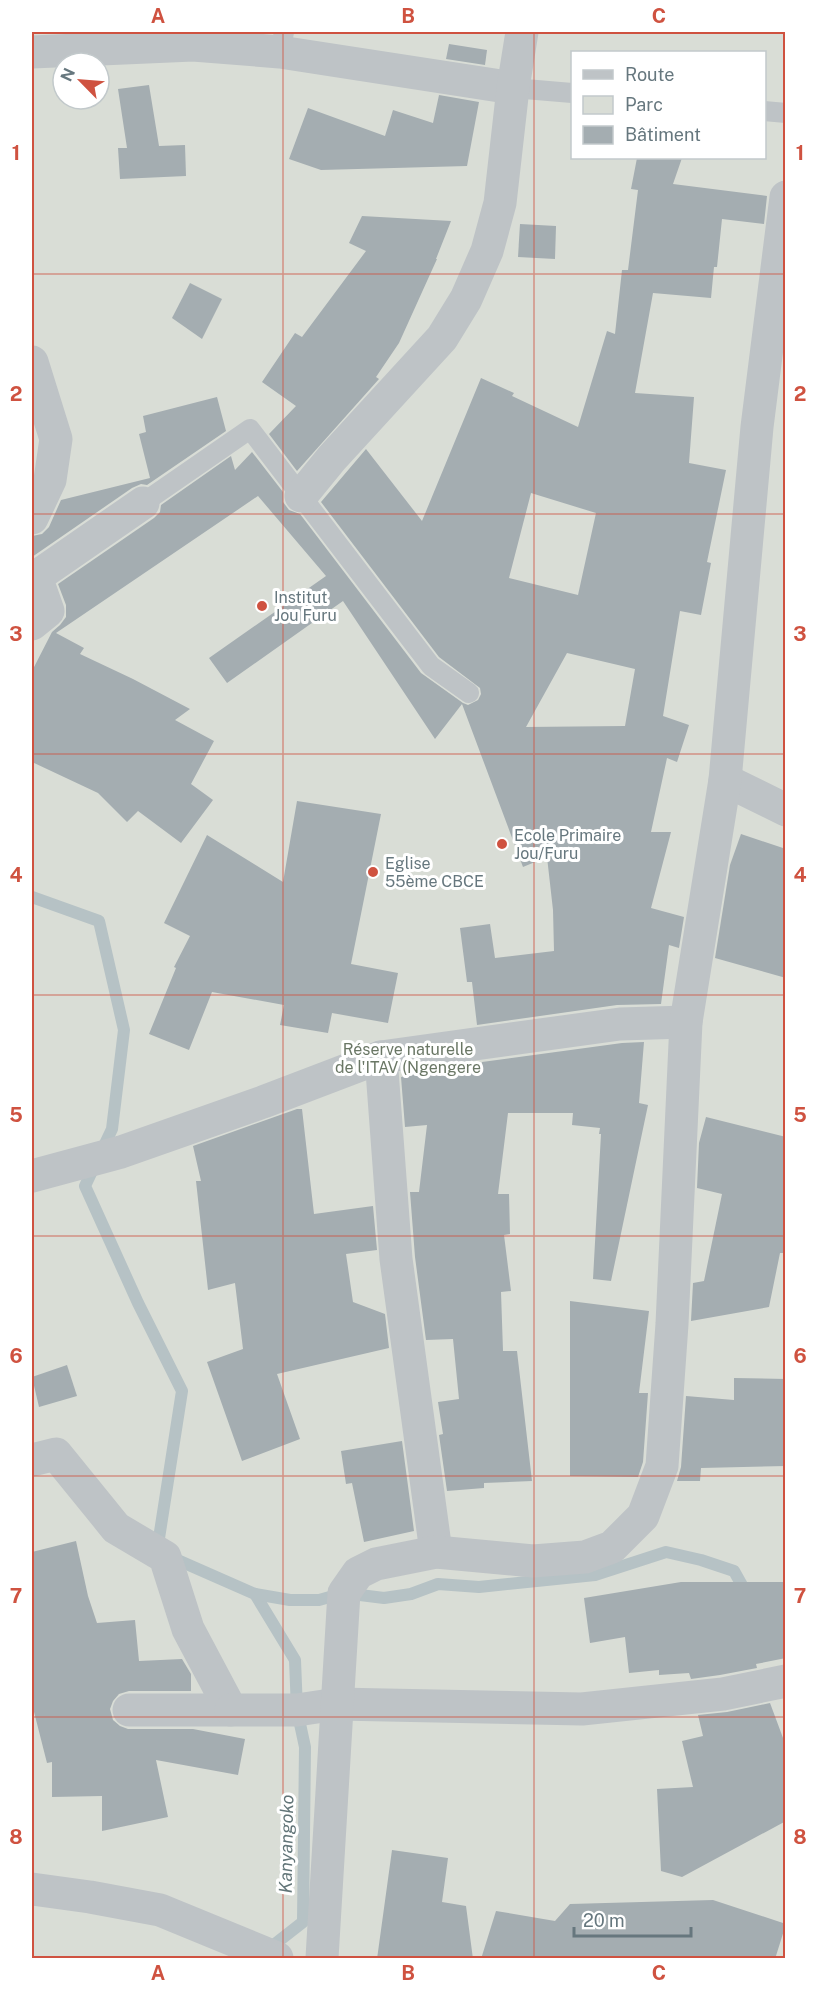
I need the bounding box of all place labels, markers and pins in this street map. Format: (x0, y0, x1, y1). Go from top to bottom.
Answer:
place label: Institut Jou Furu (274, 588, 337, 625)
marker: Institut Jou Furu (255, 599, 269, 613)
place label: Ecole Primaire Jou/Furu (514, 826, 621, 863)
marker: Ecole Primaire Jou/Furu (495, 837, 509, 851)
place label: Eglise 55ème CBCE (385, 854, 484, 891)
marker: Eglise 55ème CBCE (366, 865, 380, 879)

